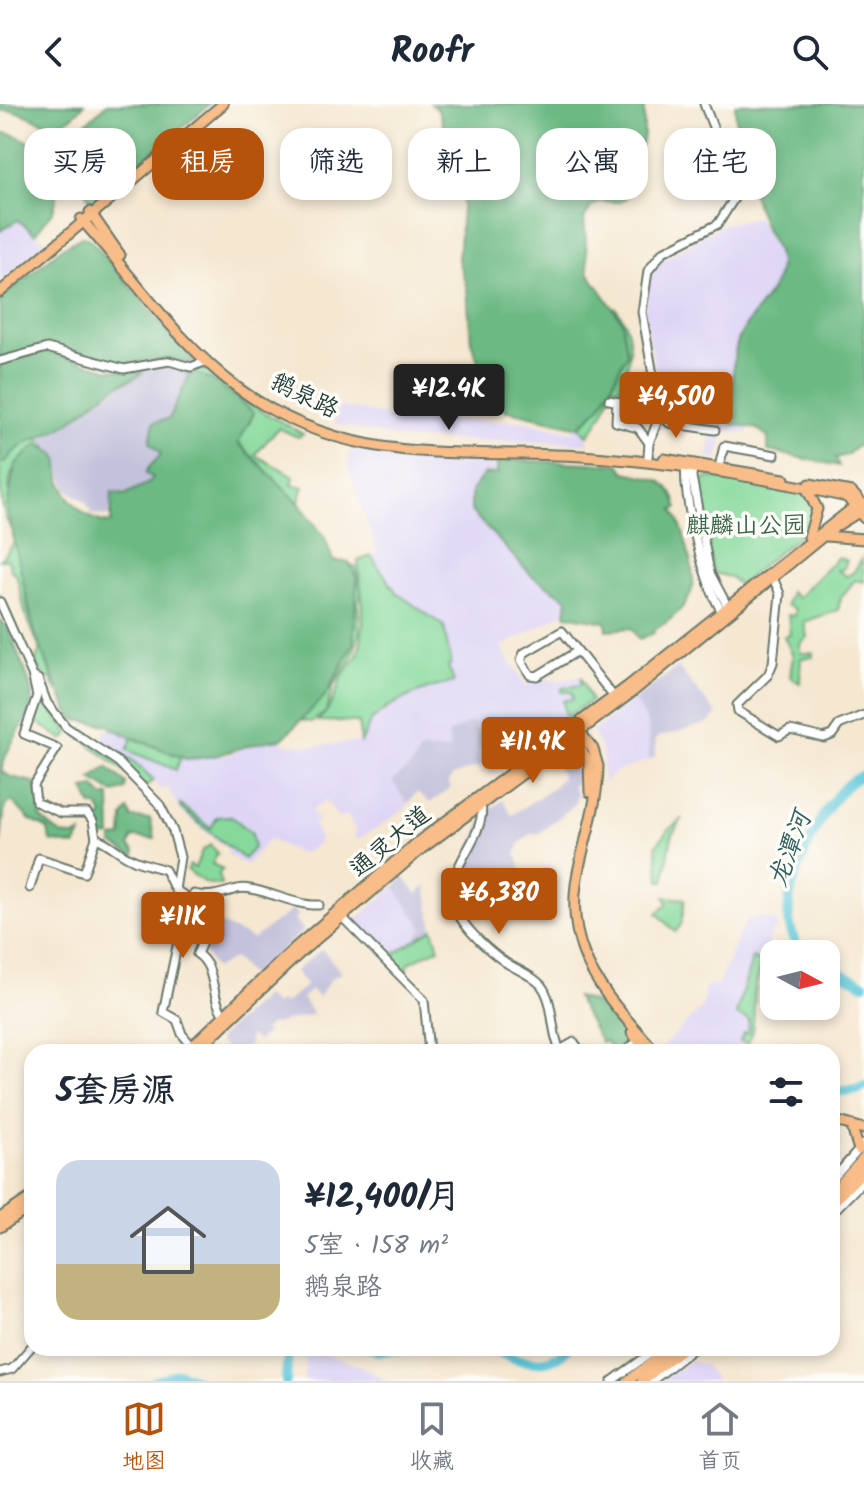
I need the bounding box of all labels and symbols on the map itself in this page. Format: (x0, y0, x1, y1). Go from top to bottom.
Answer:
street label: 鹅泉路 (263, 363, 345, 430)
pin: ¥12.4K (384, 364, 514, 432)
pin: ¥4,500 (611, 372, 741, 440)
park label: 麒麟山公园 (686, 507, 806, 546)
pin: ¥11.9K (468, 717, 598, 785)
street label: 通灵大道 (342, 796, 440, 888)
water label: 龙潭河 (758, 802, 825, 894)
pin: ¥6,380 (434, 868, 564, 936)
pin: ¥11K (136, 892, 230, 960)
north arrow (760, 940, 840, 1020)

